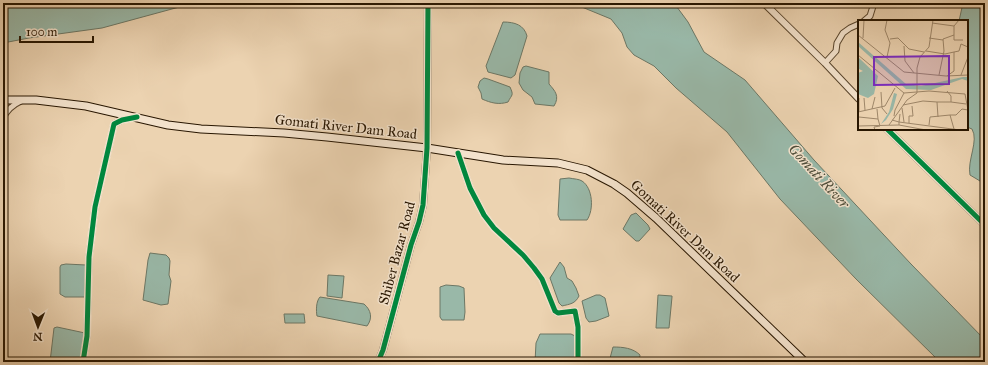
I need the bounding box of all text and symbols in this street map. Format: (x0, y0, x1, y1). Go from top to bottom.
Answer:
scale bar (20, 18, 93, 44)
inset map (858, 20, 968, 130)
text: 100 m (26, 25, 57, 39)
street label: Gomati River Dam Road (274, 111, 418, 143)
water label: Gomati River (785, 140, 854, 213)
street label: Gomati River Dam Road (627, 176, 743, 286)
street label: Shiber Bazar Road (375, 200, 419, 306)
north arrow (18, 307, 58, 347)
text: N (32, 330, 43, 343)

